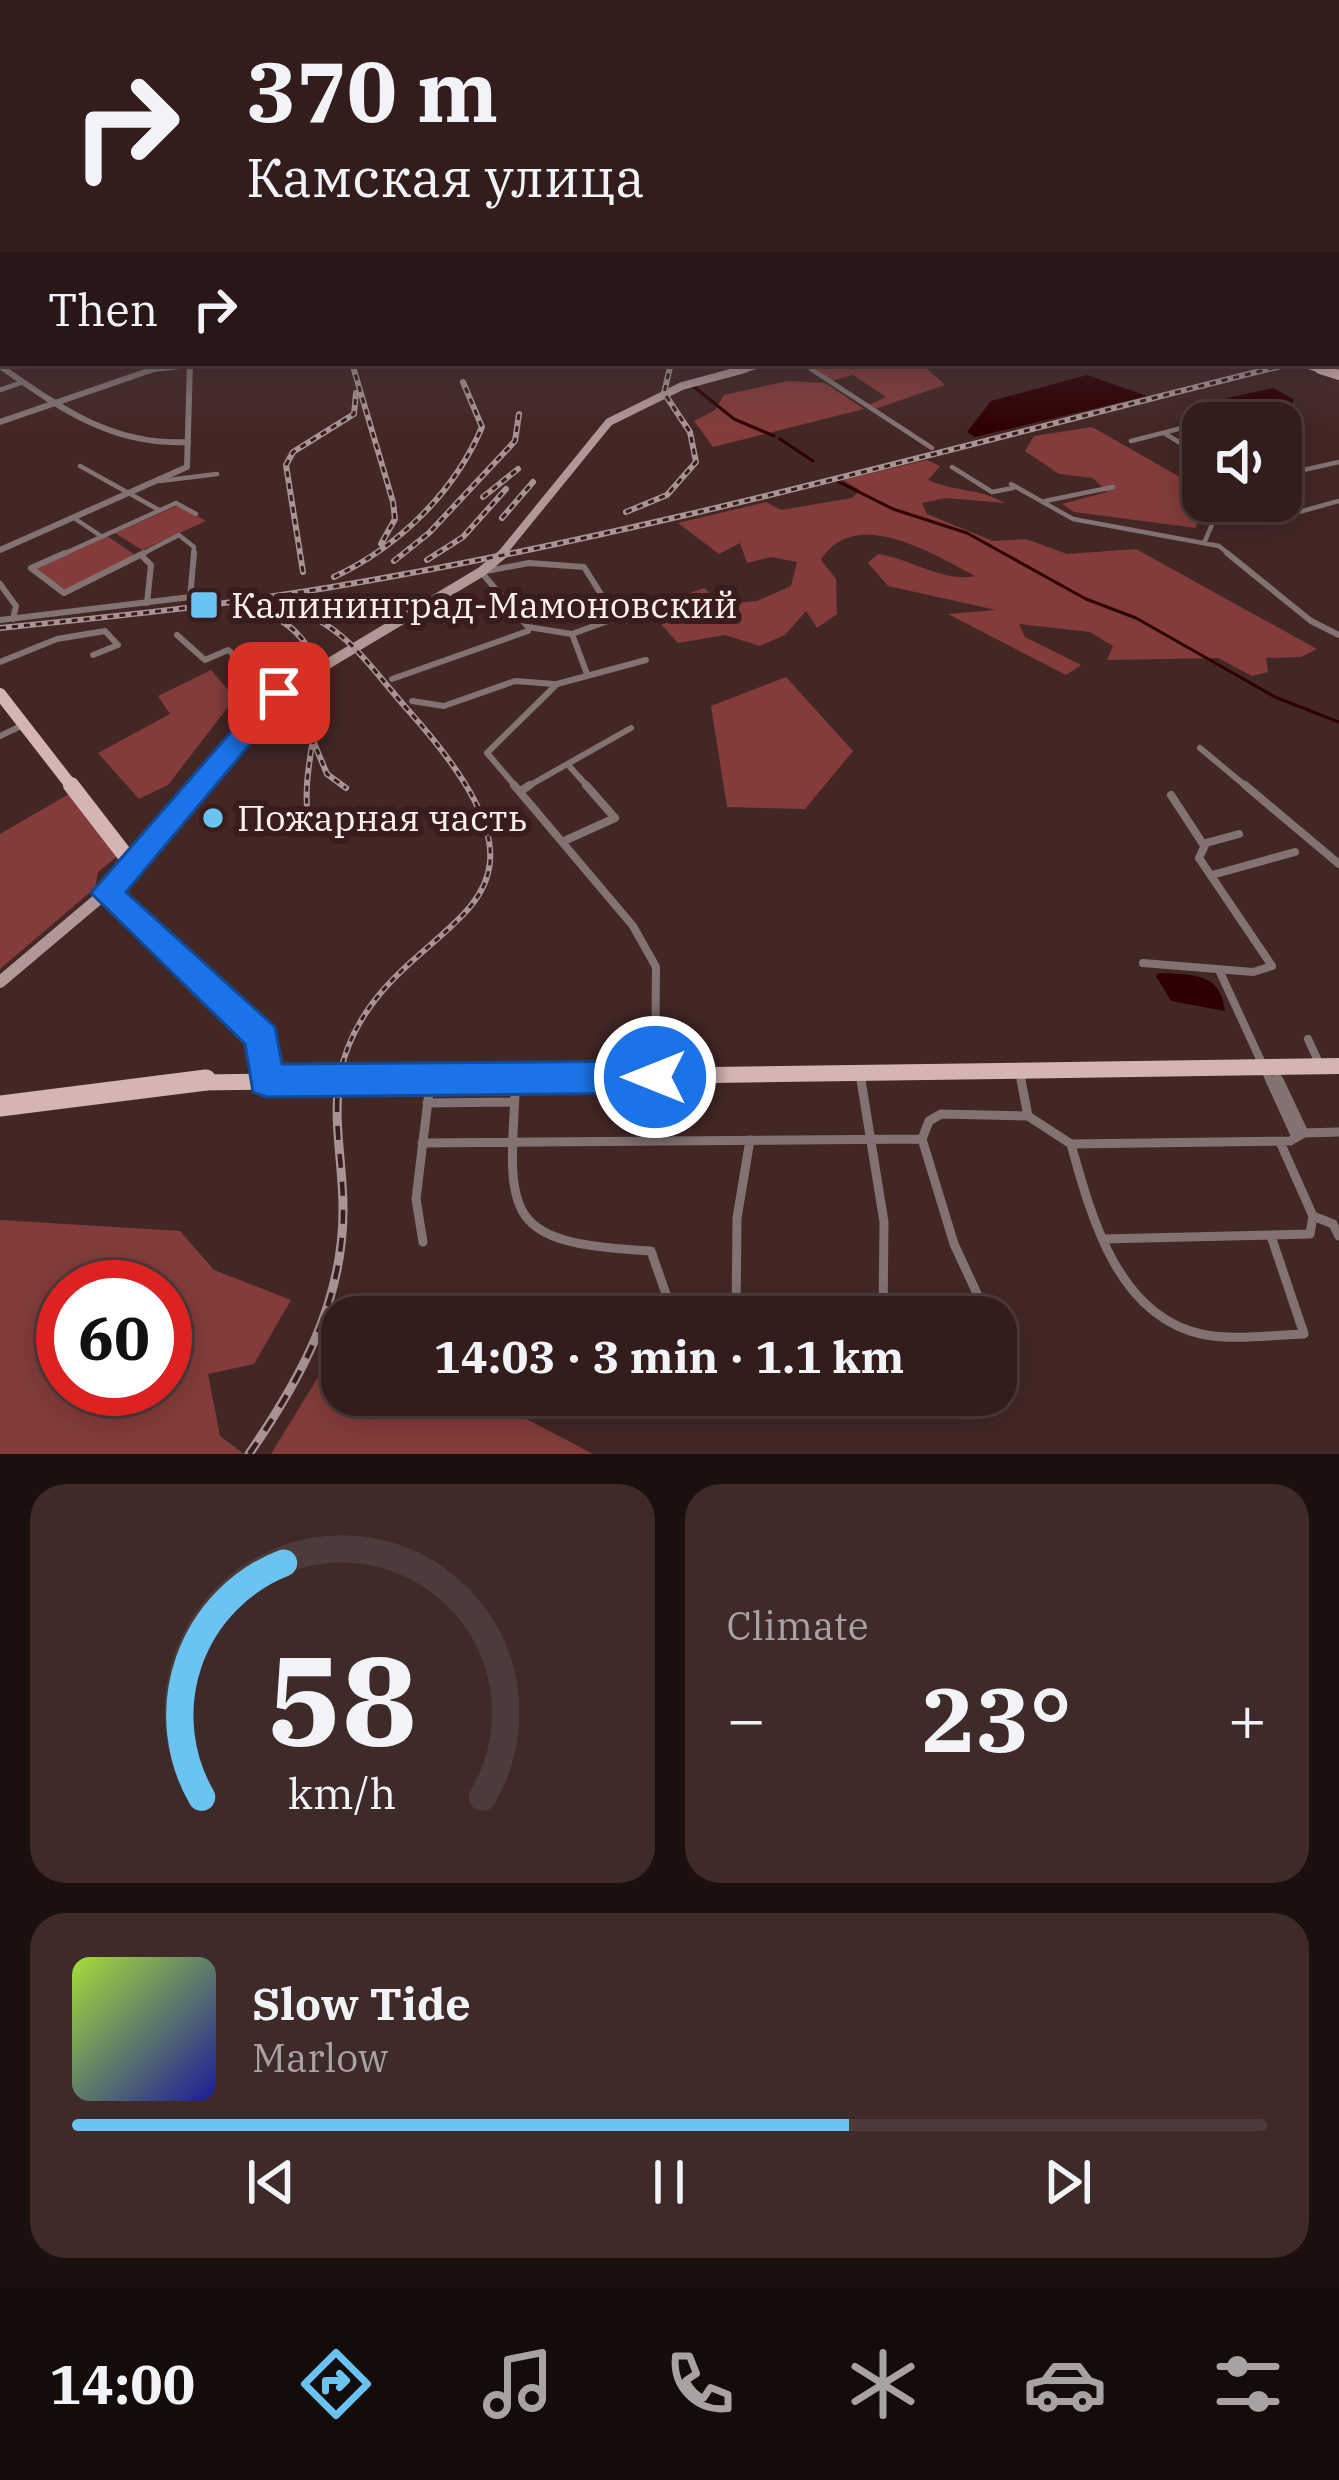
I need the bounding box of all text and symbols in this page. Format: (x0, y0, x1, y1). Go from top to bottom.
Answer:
text: 370 m (246, 36, 498, 145)
icon: right (48, 48, 204, 204)
text: Камская улица (246, 142, 645, 212)
icon: right (182, 276, 248, 342)
text: Then (48, 280, 158, 338)
map controls (1182, 402, 1302, 522)
button: sound (1182, 402, 1302, 522)
place label: Калининград-Мамоновский (231, 581, 738, 628)
marker: Калининград-Мамоновский (188, 589, 220, 621)
pin (228, 642, 330, 744)
icon: arrive (246, 660, 312, 726)
place label: Пожарная часть (237, 794, 527, 841)
marker: Пожарная часть (200, 805, 226, 831)
position arrow (592, 1014, 718, 1140)
speed limit sign: 60 (36, 1260, 192, 1416)
text: 14:03 · 3 min · 1.1 km (434, 1327, 904, 1385)
text: Climate (727, 1600, 869, 1651)
text: 58 (267, 1618, 417, 1780)
text: 23° (922, 1660, 1072, 1777)
text: − (727, 1675, 766, 1761)
text: + (1227, 1675, 1267, 1761)
text: km/h (288, 1764, 396, 1820)
text: Slow Tide (252, 1974, 471, 2032)
text: Marlow (252, 2032, 388, 2083)
icon: previous (238, 2149, 304, 2215)
icon: pause (636, 2149, 702, 2215)
icon: next (1035, 2149, 1101, 2215)
icon: directions (294, 2342, 378, 2426)
icon: music (476, 2342, 560, 2426)
icon: phone (658, 2342, 742, 2426)
icon: climate (841, 2342, 925, 2426)
icon: car (1023, 2342, 1107, 2426)
icon: filters (1206, 2342, 1290, 2426)
text: 14:00 (49, 2349, 195, 2419)

